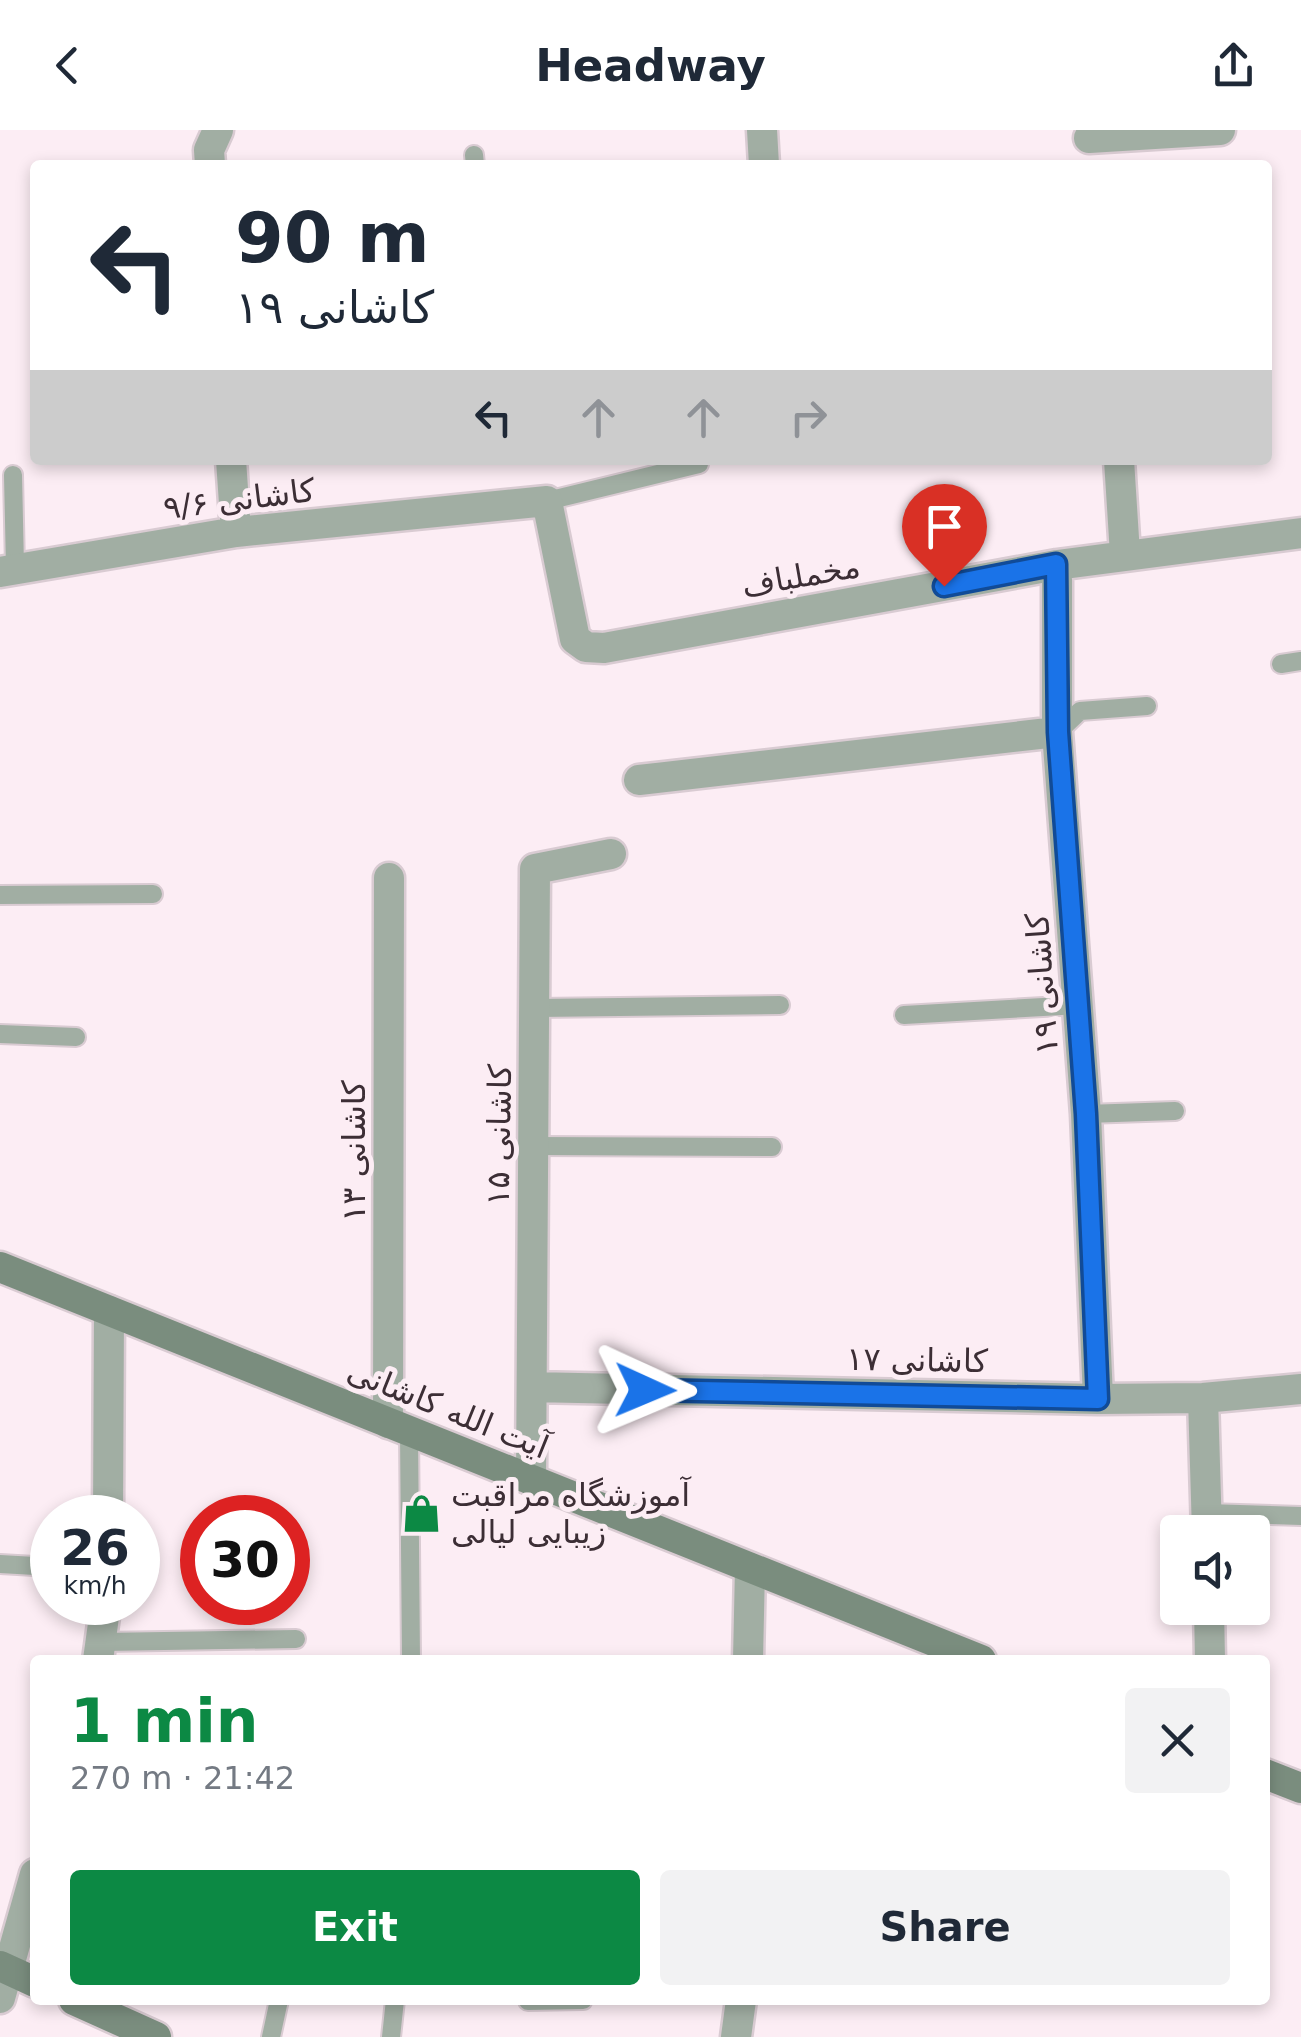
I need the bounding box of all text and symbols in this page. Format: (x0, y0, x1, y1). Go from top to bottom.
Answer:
icon: back (40, 38, 95, 93)
icon: share (1206, 38, 1261, 93)
text: Headway (535, 39, 766, 92)
text: 90 m (235, 197, 430, 279)
icon: left (70, 200, 200, 330)
text: کاشانی ۱۹ (235, 281, 434, 334)
icon: left (466, 390, 521, 445)
icon: ahead (571, 390, 626, 445)
icon: ahead (676, 390, 731, 445)
icon: right (781, 390, 836, 445)
street label: کاشانی ۹/۶ (161, 471, 318, 527)
pin (902, 484, 987, 587)
icon: arrive (917, 499, 972, 554)
street label: مخملباف (739, 547, 863, 605)
street label: کاشانی ۱۹ (1018, 911, 1066, 1056)
street label: کاشانی ۱۵ (479, 1063, 519, 1206)
street label: کاشانی ۱۳ (335, 1079, 373, 1222)
position arrow (593, 1338, 697, 1442)
street label: کاشانی ۱۷ (846, 1340, 989, 1380)
street label: آیت الله کاشانی (342, 1351, 556, 1467)
place label: آموزشگاه مراقبت زیبایی لیالی (451, 1475, 692, 1551)
shop icon: آموزشگاه مراقبت زیبایی لیالی (400, 1492, 442, 1534)
speed limit sign: 30 (180, 1495, 310, 1625)
map controls (1160, 1515, 1270, 1625)
button: sound (1160, 1515, 1270, 1625)
text: 26 (60, 1519, 130, 1577)
text: km/h (63, 1571, 127, 1600)
text: 1 min (70, 1686, 258, 1756)
button: close (1125, 1688, 1230, 1793)
text: 270 m · 21:42 (70, 1759, 295, 1797)
button: Exit (70, 1870, 640, 1985)
button: Share (660, 1870, 1230, 1985)

